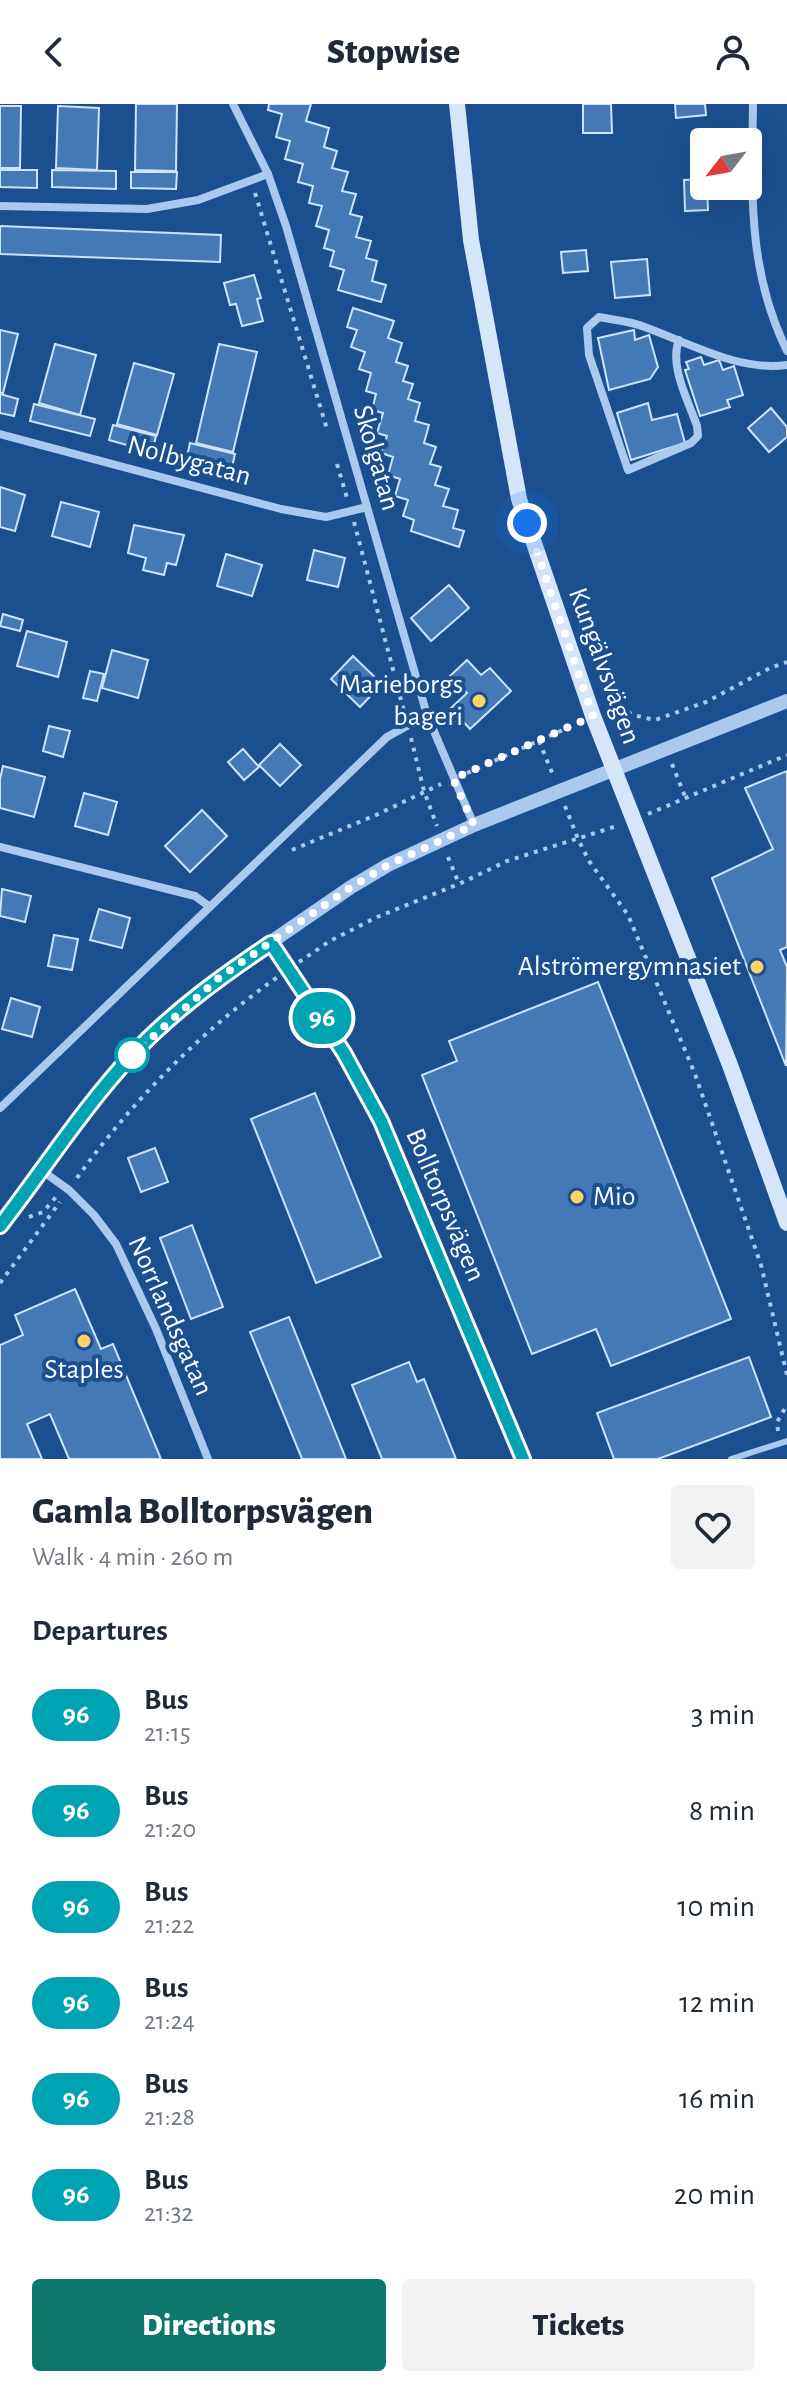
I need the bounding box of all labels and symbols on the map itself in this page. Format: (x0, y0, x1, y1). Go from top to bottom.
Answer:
north arrow (690, 128, 762, 200)
street label: Skolgatan (348, 402, 404, 514)
street label: Nolbygatan (124, 431, 254, 491)
your location (507, 503, 547, 543)
street label: Kungälvsvägen (563, 584, 645, 748)
place label: Marieborgs bageri (339, 671, 463, 731)
marker: Marieborgs bageri (470, 692, 488, 710)
place label: Alströmergymnasiet (518, 953, 741, 981)
marker: Alströmergymnasiet (748, 958, 766, 976)
line badge: 96 (286, 992, 358, 1044)
unlabelled marker (115, 1038, 149, 1072)
street label: Bolltorpsvägen (400, 1124, 490, 1286)
place label: Mio (593, 1183, 636, 1211)
marker: Mio (568, 1188, 586, 1206)
street label: Norrlandsgatan (122, 1232, 218, 1400)
marker: Staples (75, 1332, 93, 1350)
place label: Staples (44, 1356, 124, 1384)

